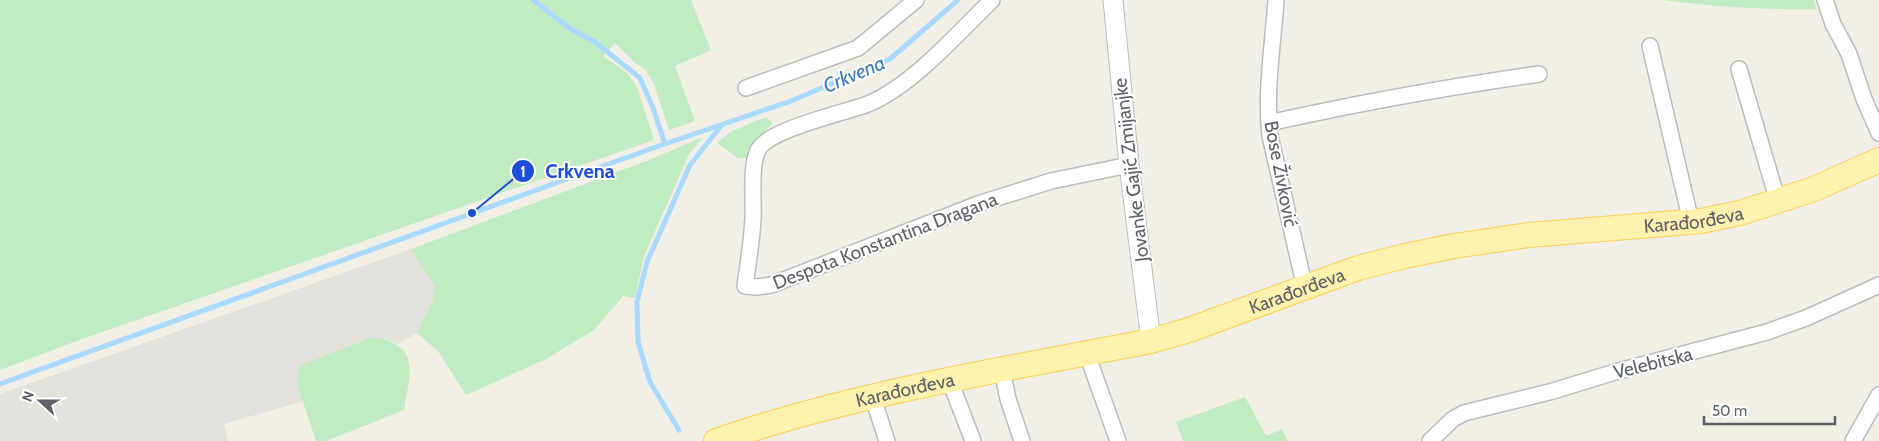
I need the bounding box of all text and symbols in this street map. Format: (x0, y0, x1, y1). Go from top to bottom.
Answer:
water label: Crkvena (819, 50, 889, 98)
street label: Jovanke Gajić Zmijanjke (1108, 76, 1154, 264)
street label: Bose Živković (1259, 119, 1304, 229)
callout: Crkvena (510, 154, 625, 189)
text: Crkvena (545, 159, 615, 183)
text: 1 (520, 163, 526, 181)
street label: Despota Konstantina Dragana (770, 188, 1000, 294)
street label: Karađorđeva (1643, 201, 1745, 237)
street label: Karađorđeva (1246, 262, 1348, 319)
street label: Velebitska (1611, 342, 1695, 384)
street label: Karađorđeva (853, 367, 956, 412)
north arrow (15, 376, 65, 426)
text: N (18, 388, 38, 404)
scale bar (1704, 394, 1835, 426)
text: 50 m (1712, 402, 1747, 420)

